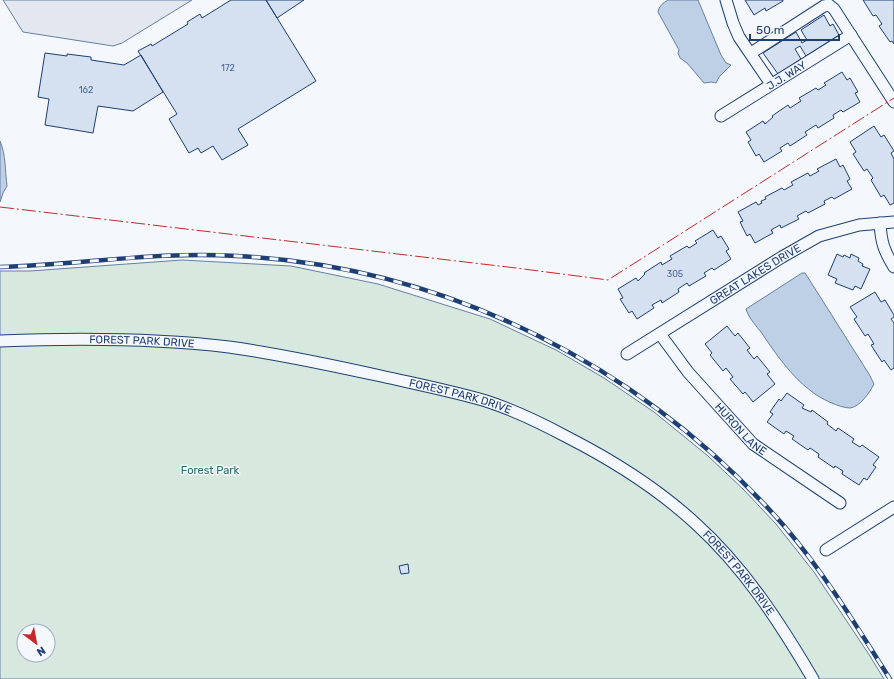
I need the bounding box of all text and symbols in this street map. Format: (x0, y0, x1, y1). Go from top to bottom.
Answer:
scale bar (750, 16, 839, 42)
text: 50 m (756, 23, 784, 37)
street label: J.J. WAY (765, 59, 809, 93)
house number: 172 (221, 63, 235, 73)
house number: 162 (79, 85, 93, 95)
street label: GREAT LAKES DRIVE (707, 241, 804, 308)
house number: 305 (667, 269, 683, 279)
street label: FOREST PARK DRIVE (89, 333, 195, 351)
street label: FOREST PARK DRIVE (408, 376, 514, 417)
street label: HURON LANE (712, 400, 769, 458)
park label: Forest Park (181, 464, 239, 477)
street label: FOREST PARK DRIVE (700, 528, 777, 618)
north arrow (16, 623, 56, 663)
text: N (34, 643, 48, 659)

